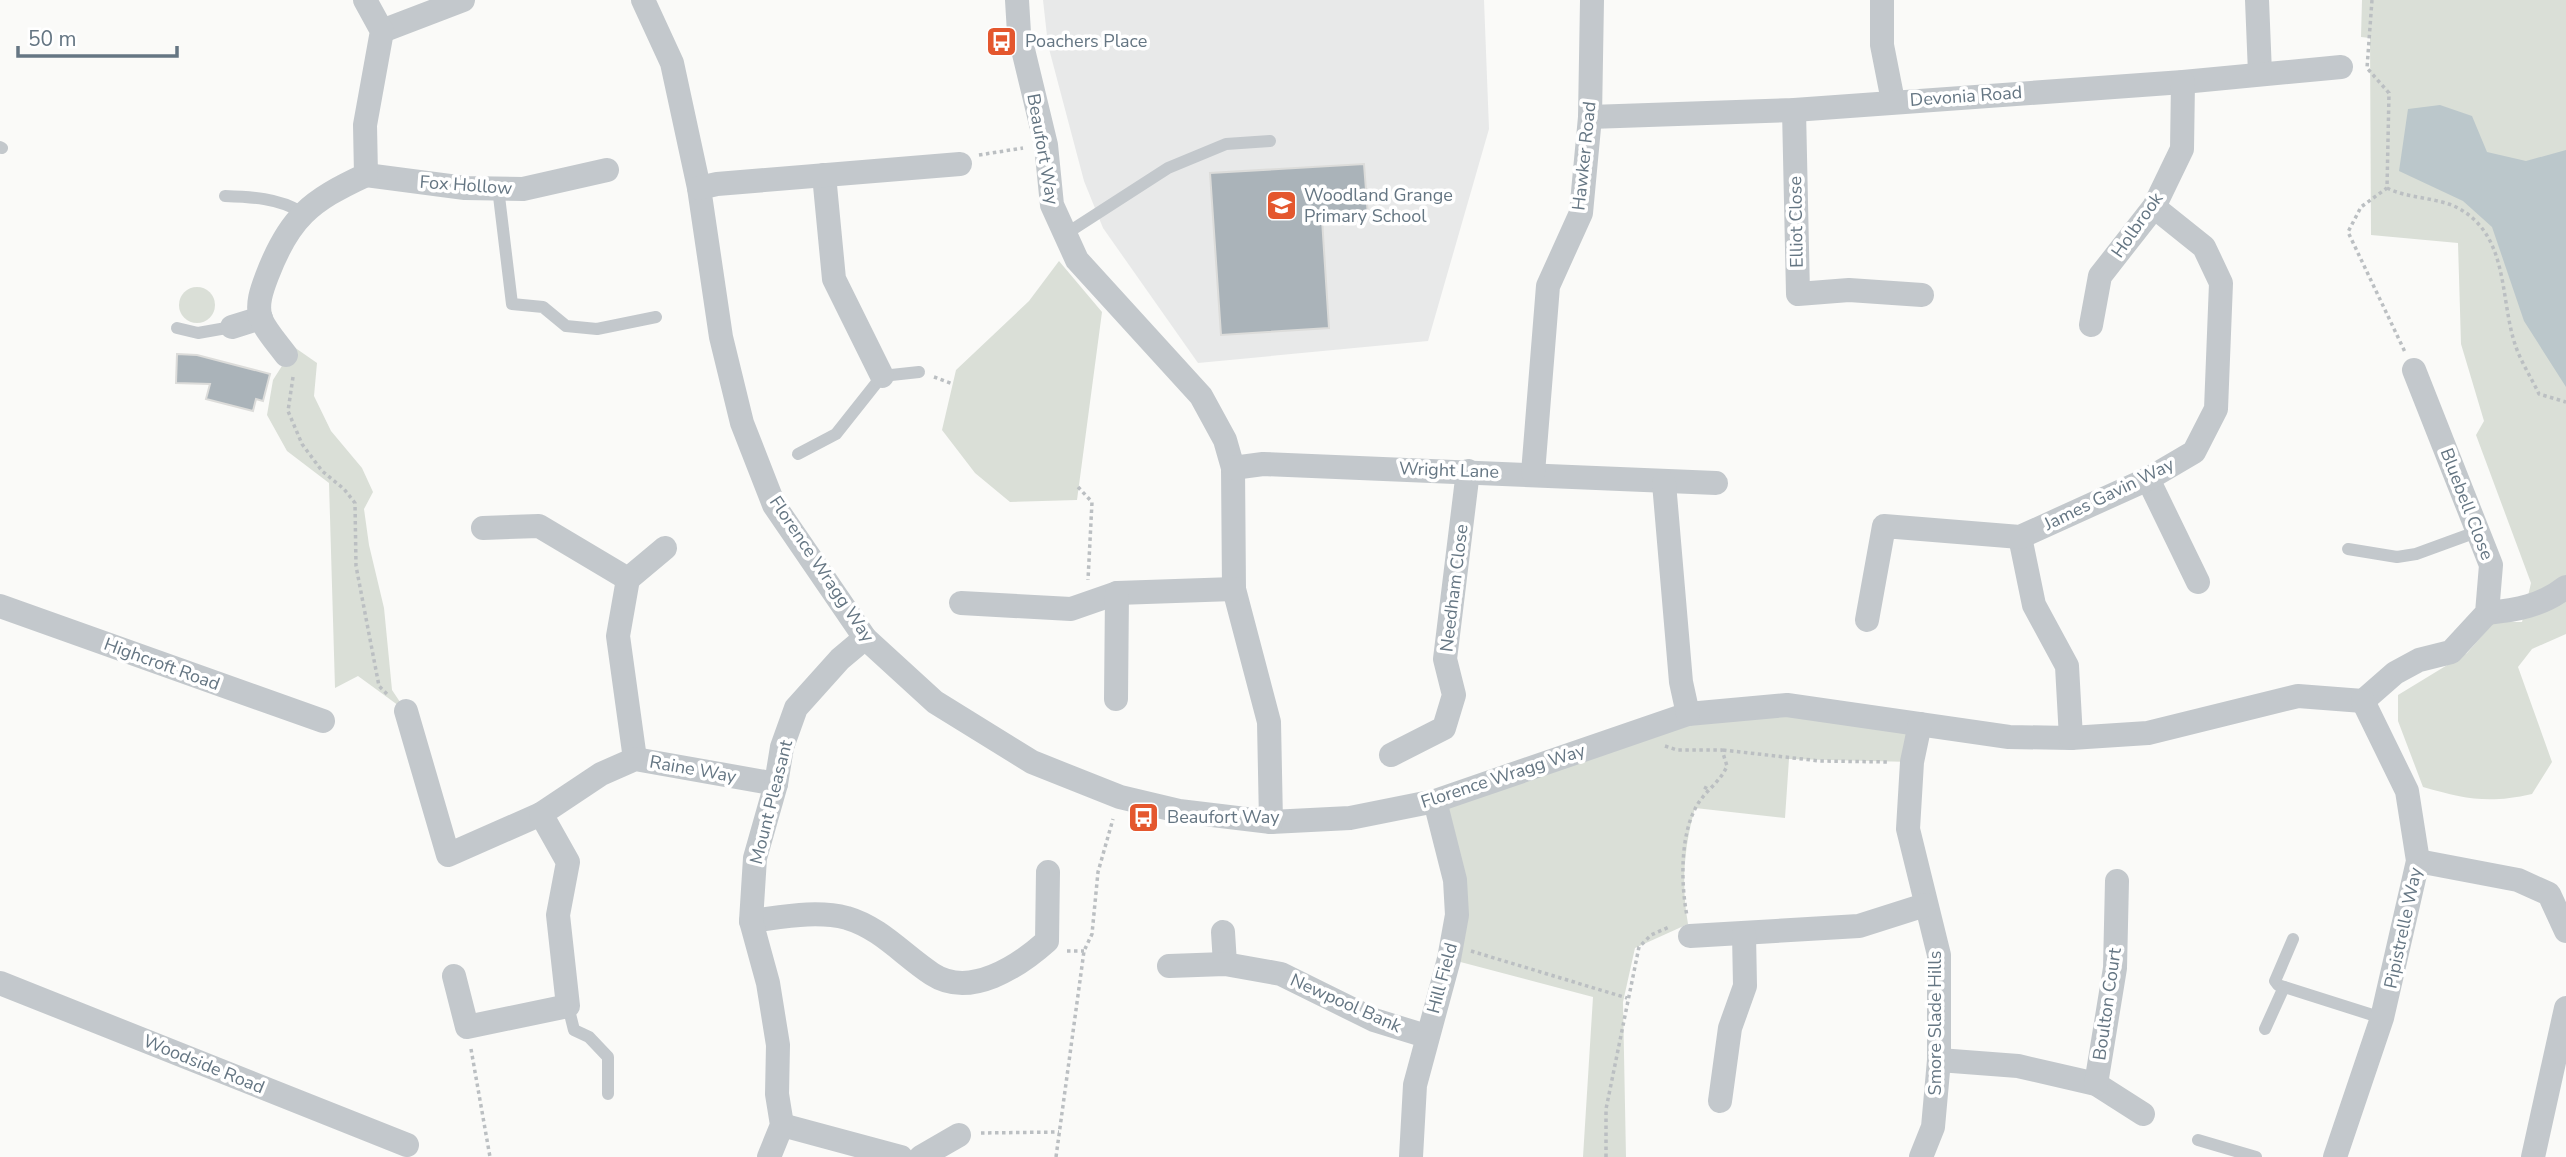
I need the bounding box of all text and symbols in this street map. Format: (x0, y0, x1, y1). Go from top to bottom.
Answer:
scale bar (18, 14, 177, 58)
bus stop icon: Poachers Place (985, 24, 1019, 58)
text: 50 m (28, 25, 77, 53)
place label: Poachers Place (1025, 29, 1147, 53)
street label: Devonia Road (1909, 80, 2023, 112)
street label: Beaufort Way (1021, 92, 1065, 207)
street label: Hawker Road (1566, 100, 1602, 212)
street label: Fox Hollow (419, 170, 513, 200)
street label: Elliot Close (1783, 176, 1809, 268)
place label: Woodland Grange Primary School (1304, 183, 1453, 228)
street label: Holbrook (2106, 187, 2169, 263)
school or university icon: Woodland Grange Primary School (1264, 188, 1298, 222)
street label: Bluebell Close (2435, 445, 2499, 563)
street label: James Gavin Way (2039, 452, 2179, 536)
street label: Wright Lane (1398, 456, 1500, 484)
street label: Florence Wragg Way (764, 491, 880, 647)
street label: Needham Close (1434, 523, 1474, 653)
street label: Highcroft Road (101, 632, 223, 696)
street label: Mount Pleasant (744, 737, 798, 867)
street label: Florence Wragg Way (1418, 738, 1589, 814)
street label: Raine Way (648, 750, 739, 789)
bus stop icon: Beaufort Way (1127, 800, 1161, 834)
place label: Beaufort Way (1167, 805, 1280, 829)
street label: Pipistrelle Way (2378, 864, 2428, 991)
street label: Hill Field (1421, 940, 1463, 1016)
street label: Boulton Court (2087, 946, 2127, 1062)
street label: Smore Slade Hills (1923, 951, 1947, 1095)
street label: Newpool Bank (1287, 968, 1406, 1039)
street label: Woodside Road (140, 1029, 268, 1099)

